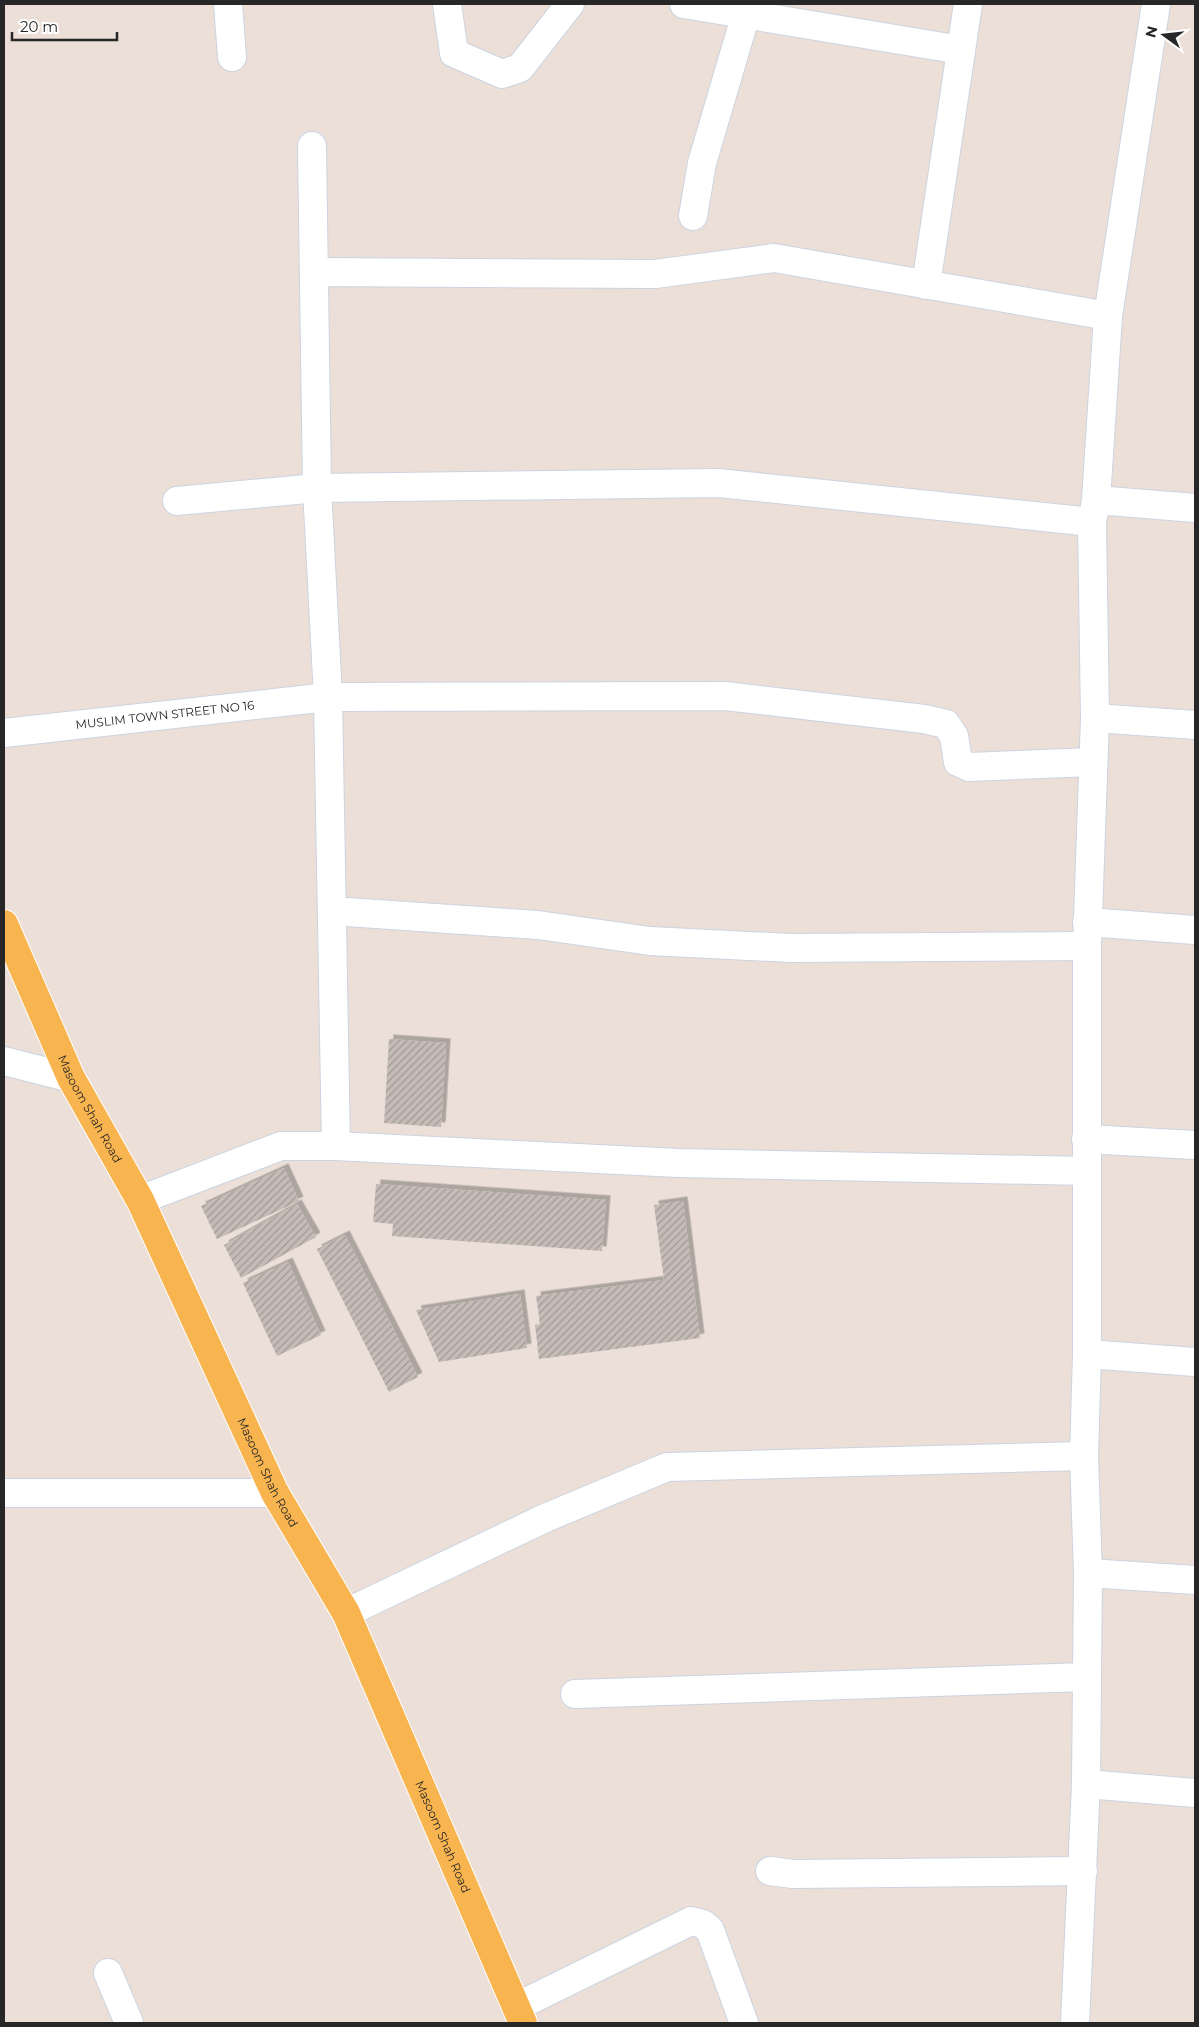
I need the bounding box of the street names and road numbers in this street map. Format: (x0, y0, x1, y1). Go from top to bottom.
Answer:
street label: MUSLIM TOWN STREET NO 16 (75, 697, 255, 732)
street label: Masoom Shah Road (55, 1053, 125, 1165)
street label: Masoom Shah Road (234, 1415, 302, 1530)
street label: Masoom Shah Road (412, 1778, 474, 1895)

